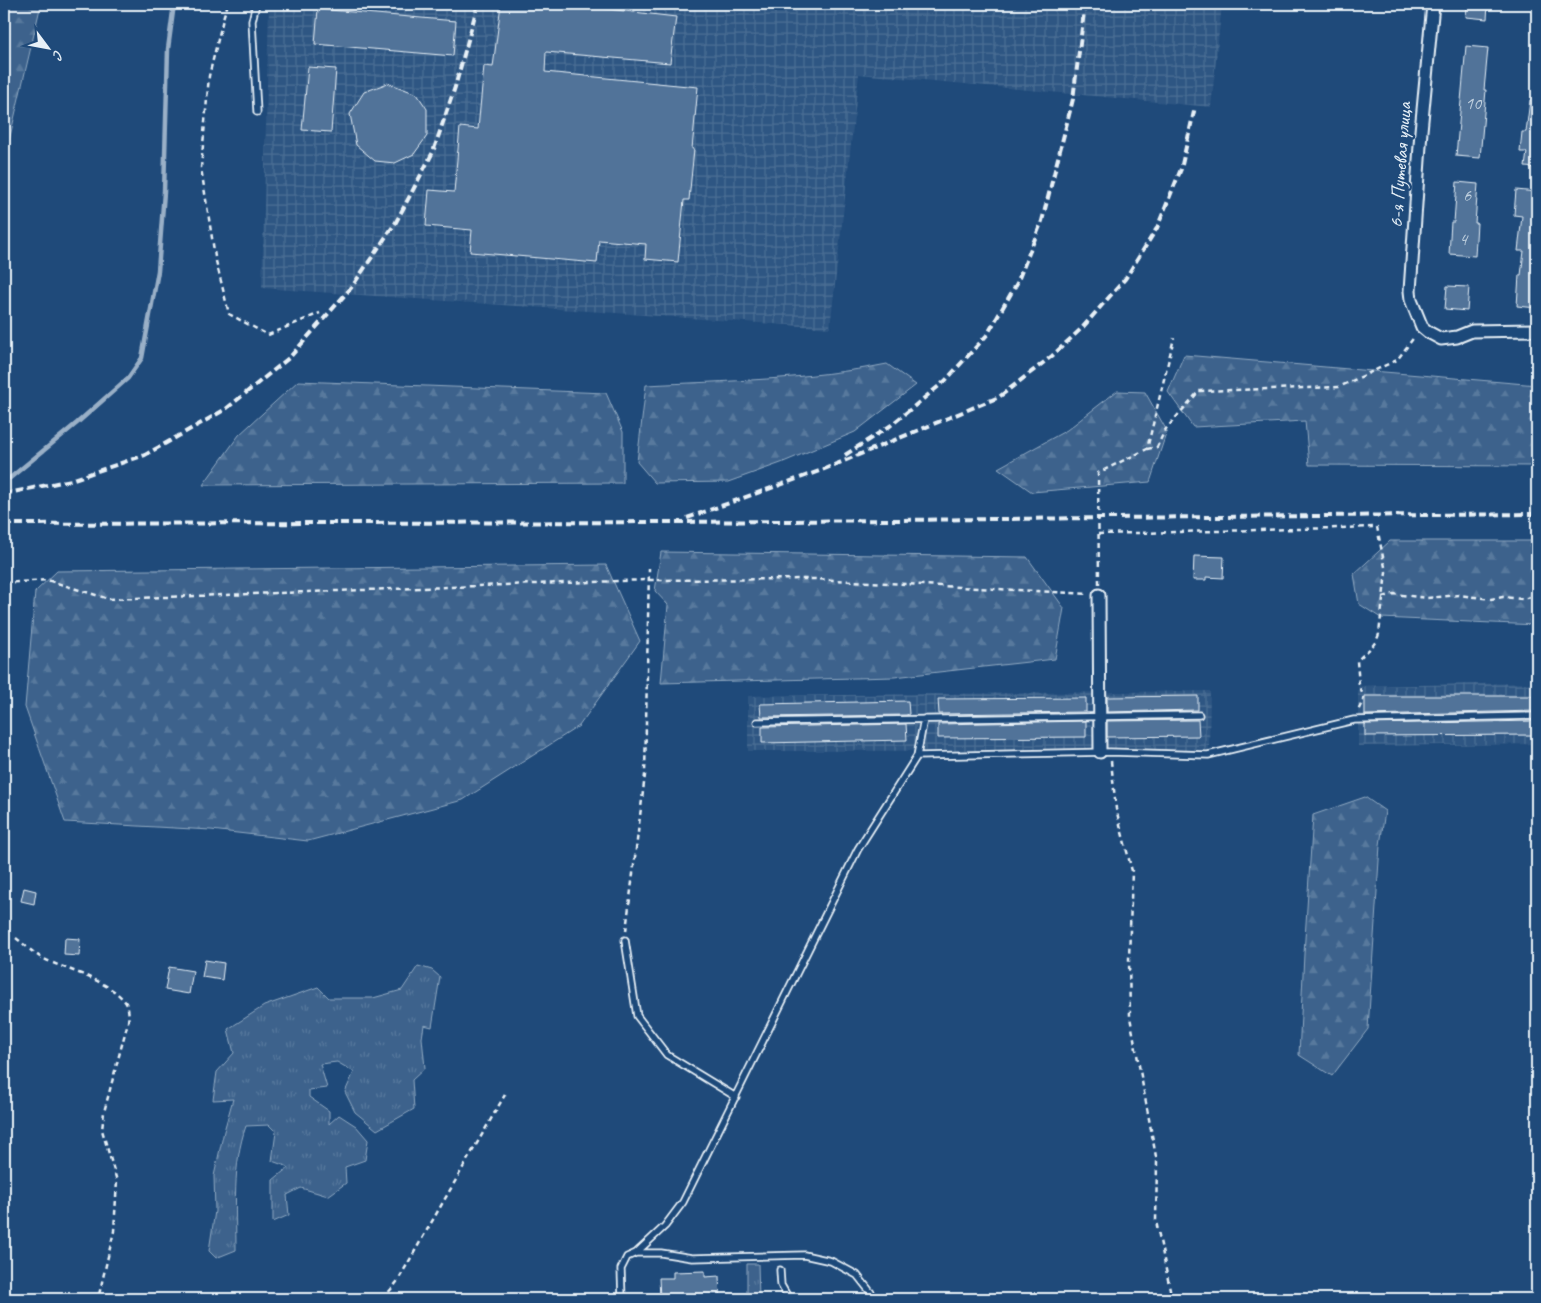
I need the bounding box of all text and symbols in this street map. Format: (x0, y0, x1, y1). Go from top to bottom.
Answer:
north arrow (22, 22, 72, 72)
text: С (48, 47, 68, 64)
house number: 10 (1465, 92, 1483, 114)
street label: 6-я Путевая улица (1383, 99, 1417, 229)
house number: 6 (1463, 184, 1472, 206)
house number: 4 (1459, 228, 1469, 250)

